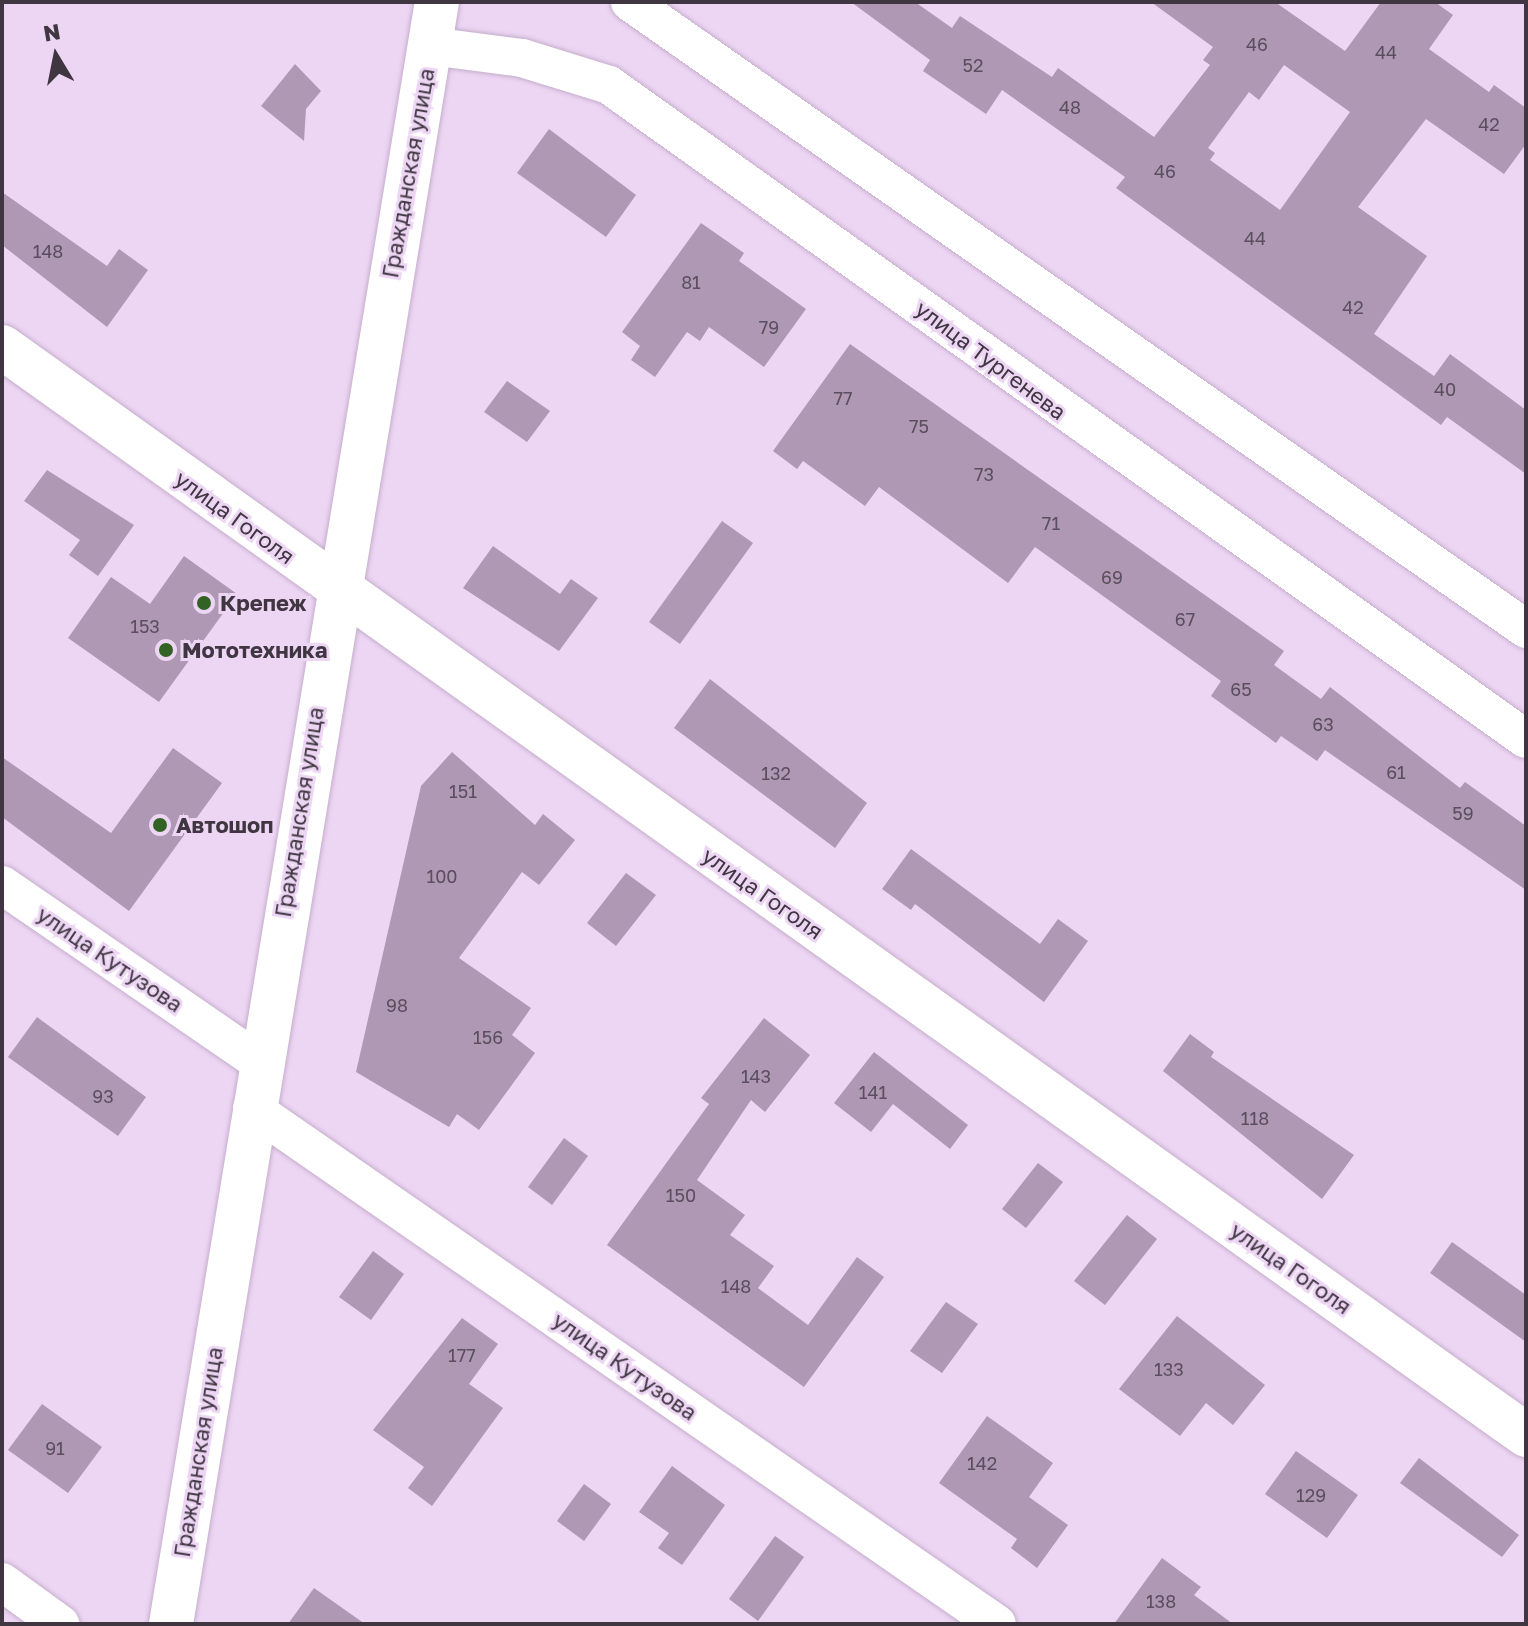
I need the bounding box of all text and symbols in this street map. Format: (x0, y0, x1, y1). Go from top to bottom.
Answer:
north arrow (16, 16, 96, 96)
text: N (41, 17, 62, 47)
house number: 46 (1246, 33, 1268, 55)
house number: 44 (1375, 41, 1397, 63)
house number: 52 (963, 54, 983, 76)
street label: Гражданская улица (377, 66, 439, 280)
house number: 48 (1059, 96, 1081, 118)
house number: 42 (1478, 113, 1500, 135)
house number: 46 (1154, 160, 1176, 182)
house number: 44 (1244, 227, 1266, 249)
house number: 148 (33, 240, 63, 262)
house number: 81 (681, 271, 701, 293)
street label: улица Тургенева (911, 295, 1071, 425)
house number: 42 (1342, 296, 1364, 318)
house number: 79 (759, 316, 779, 338)
house number: 40 (1434, 378, 1456, 400)
house number: 77 (833, 387, 853, 409)
house number: 75 (909, 415, 929, 437)
house number: 73 (974, 463, 994, 485)
street label: улица Гоголя (170, 465, 300, 569)
house number: 71 (1042, 512, 1060, 534)
house number: 69 (1101, 566, 1123, 588)
place label: Крепеж (220, 590, 306, 616)
marker: Крепеж (195, 594, 213, 612)
house number: 67 (1175, 608, 1195, 630)
house number: 153 (130, 615, 160, 637)
place label: Мототехника (182, 637, 327, 663)
marker: Мототехника (157, 641, 175, 659)
house number: 65 (1230, 678, 1252, 700)
street label: Гражданская улица (269, 705, 329, 919)
house number: 63 (1312, 713, 1334, 735)
house number: 61 (1386, 761, 1406, 783)
house number: 132 (761, 762, 791, 784)
house number: 151 (449, 780, 477, 802)
house number: 59 (1452, 802, 1474, 824)
place label: Автошоп (176, 812, 273, 838)
marker: Автошоп (151, 816, 169, 834)
street label: улица Гоголя (698, 842, 828, 944)
house number: 100 (426, 865, 458, 887)
street label: улица Кутузова (32, 901, 188, 1017)
house number: 98 (386, 994, 408, 1016)
house number: 156 (473, 1026, 503, 1048)
house number: 143 (741, 1065, 771, 1087)
house number: 141 (859, 1081, 887, 1103)
house number: 93 (92, 1085, 114, 1107)
house number: 118 (1241, 1107, 1269, 1129)
house number: 150 (666, 1184, 696, 1206)
street label: улица Гоголя (1226, 1217, 1356, 1319)
house number: 148 (721, 1275, 751, 1297)
street label: улица Кутузова (548, 1306, 702, 1426)
house number: 177 (448, 1344, 476, 1366)
street label: Гражданская улица (168, 1345, 228, 1559)
house number: 133 (1154, 1358, 1184, 1380)
house number: 91 (45, 1437, 65, 1459)
house number: 142 (967, 1452, 997, 1474)
house number: 129 (1296, 1484, 1326, 1506)
house number: 138 (1146, 1590, 1176, 1612)

